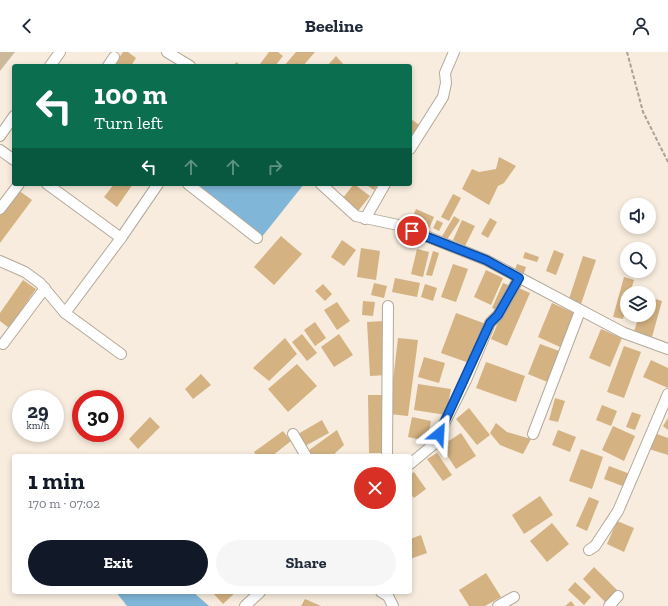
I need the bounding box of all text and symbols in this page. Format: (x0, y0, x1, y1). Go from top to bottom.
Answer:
icon: back (16, 15, 38, 37)
text: Beeline (305, 15, 363, 37)
icon: person (630, 15, 652, 37)
text: 100 m (94, 78, 167, 111)
icon: left (28, 80, 80, 132)
text: Turn left (94, 112, 163, 134)
icon: left (138, 156, 160, 178)
icon: ahead (180, 156, 202, 178)
icon: ahead (222, 156, 244, 178)
icon: right (264, 156, 286, 178)
map controls (620, 198, 656, 322)
button: sound (620, 198, 656, 234)
pin (395, 214, 429, 248)
icon: arrive (401, 220, 423, 242)
button: search (620, 242, 656, 278)
button: layers (620, 286, 656, 322)
speed limit sign: 30 (72, 390, 124, 442)
text: 29 (27, 399, 49, 423)
position arrow (418, 413, 460, 455)
text: km/h (27, 420, 49, 432)
text: 1 min (28, 466, 85, 495)
button: close (354, 467, 396, 509)
text: 170 m · 07:02 (28, 496, 100, 511)
button: Exit (28, 540, 208, 586)
button: Share (216, 540, 396, 586)

